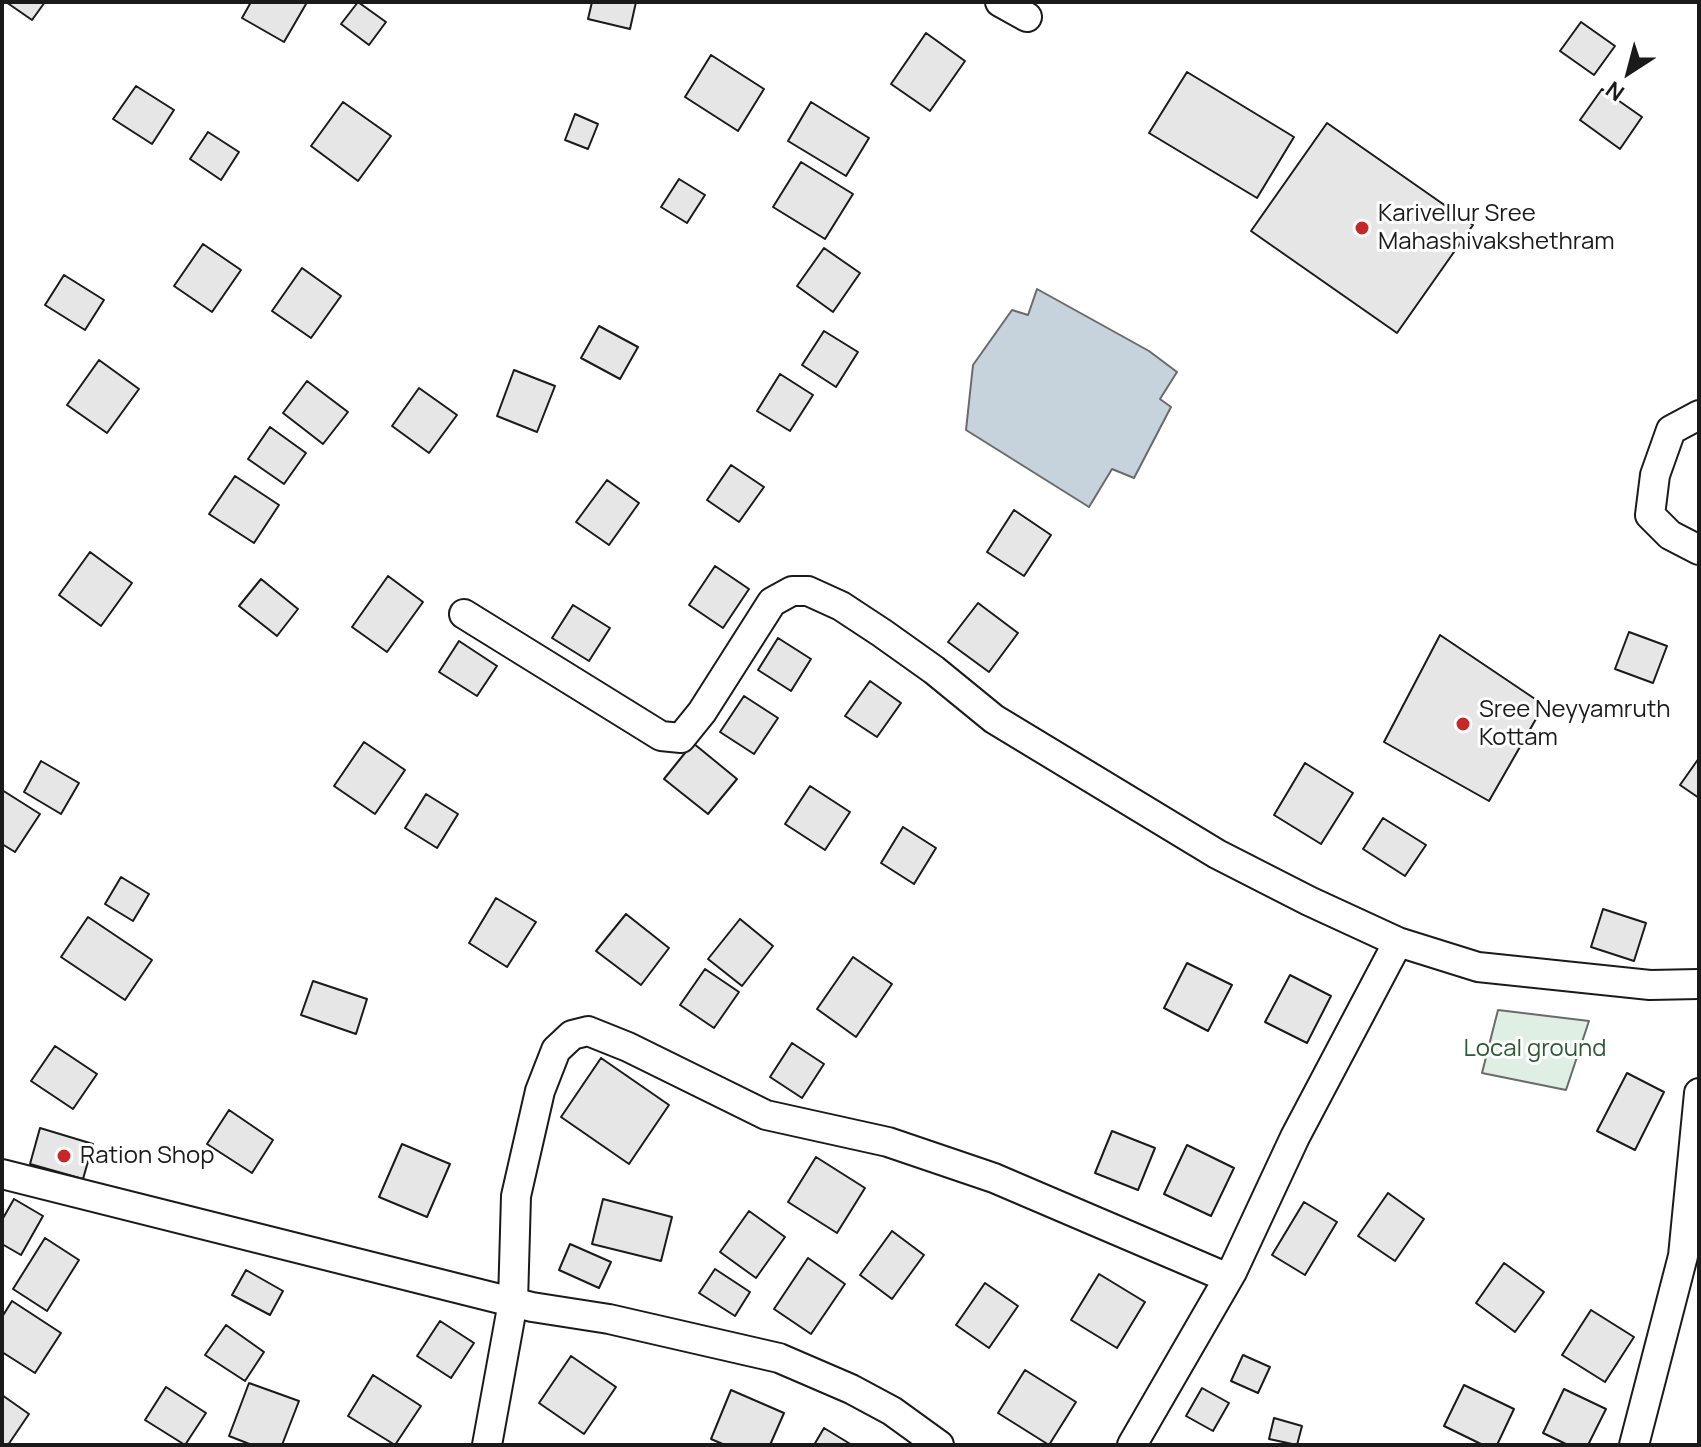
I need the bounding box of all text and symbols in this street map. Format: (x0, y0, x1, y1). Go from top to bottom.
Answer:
north arrow (1589, 32, 1669, 112)
text: N (1600, 75, 1630, 108)
place label: Karivellur Sree Mahashivakshethram (1378, 200, 1615, 256)
marker: Karivellur Sree Mahashivakshethram (1353, 219, 1371, 237)
place label: Sree Neyyamruth Kottam (1479, 696, 1671, 752)
marker: Sree Neyyamruth Kottam (1454, 715, 1472, 733)
park label: Local ground (1464, 1035, 1606, 1063)
place label: Ration Shop (80, 1142, 214, 1170)
marker: Ration Shop (55, 1147, 73, 1165)

